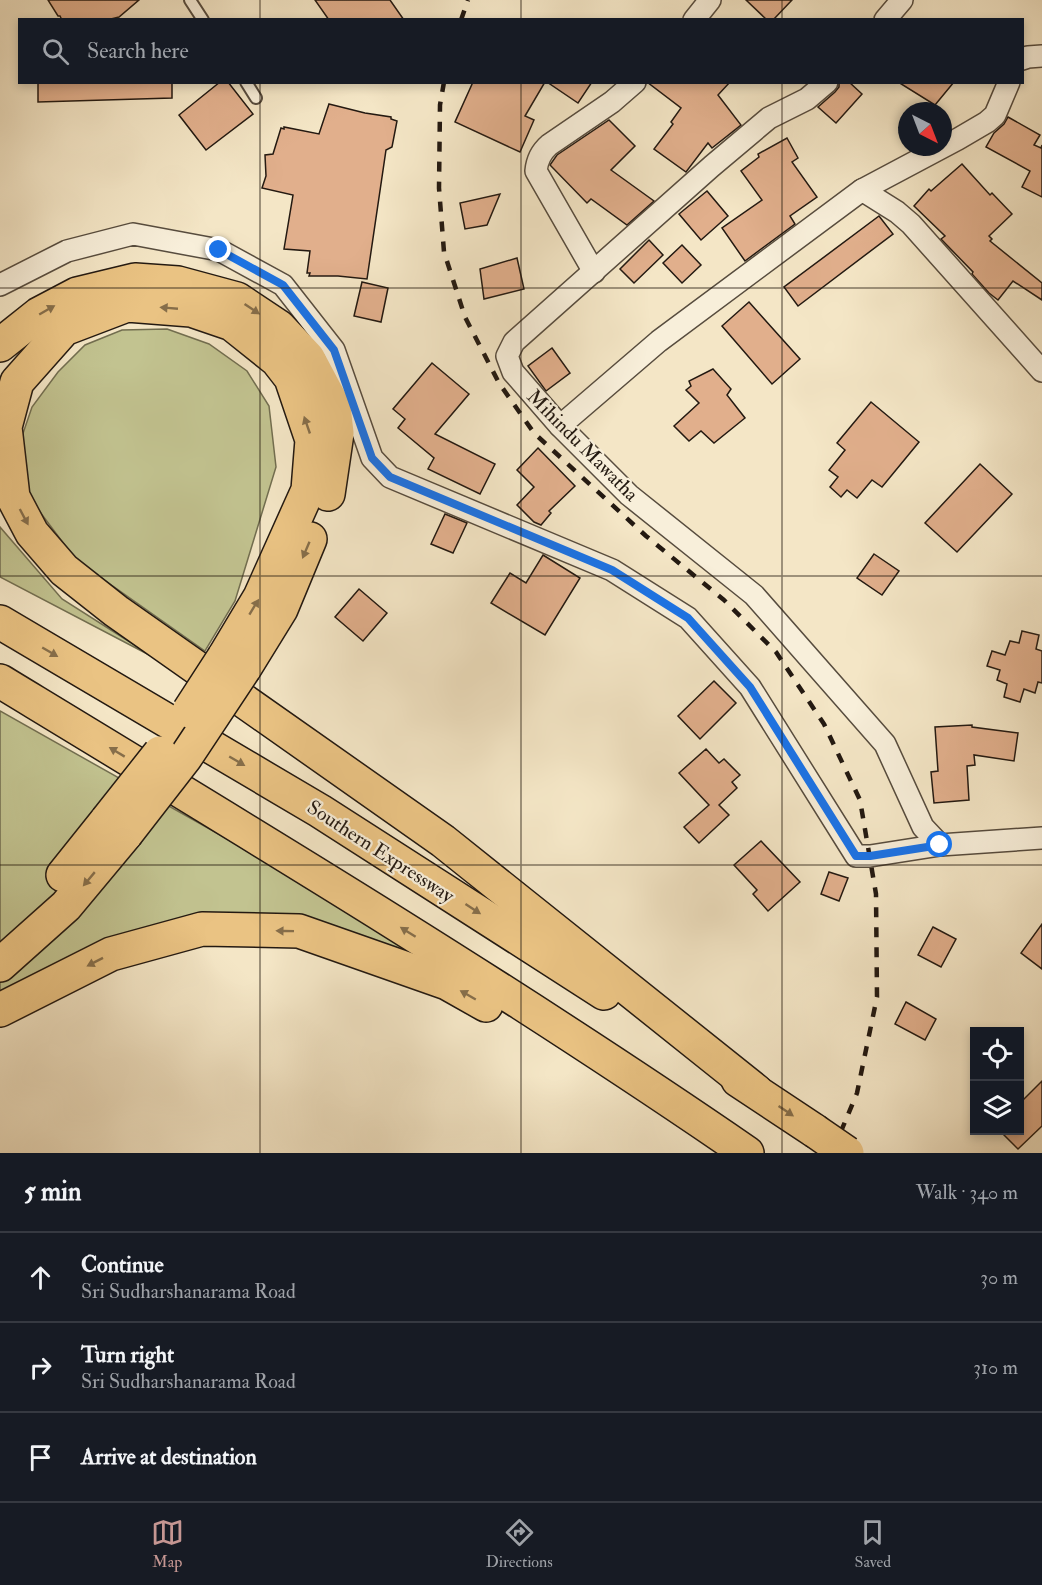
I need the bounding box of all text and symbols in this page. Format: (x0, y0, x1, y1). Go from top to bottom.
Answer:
search box (18, 18, 1024, 84)
icon: search (39, 35, 72, 68)
text: Search here (87, 37, 189, 65)
north arrow (898, 102, 952, 156)
route end (205, 236, 231, 262)
one-way arrow (160, 303, 179, 313)
one-way arrow (243, 303, 259, 315)
one-way arrow (39, 305, 55, 316)
street label: Mihindu Mawatha (521, 384, 644, 507)
one-way arrow (301, 416, 311, 434)
one-way arrow (19, 509, 29, 526)
one-way arrow (301, 541, 310, 559)
one-way arrow (249, 599, 260, 615)
one-way arrow (42, 646, 58, 657)
one-way arrow (109, 746, 125, 757)
one-way arrow (229, 756, 245, 767)
street label: Southern Expressway (302, 795, 460, 910)
route start (926, 831, 952, 857)
one-way arrow (82, 871, 95, 887)
one-way arrow (465, 903, 481, 914)
one-way arrow (275, 926, 294, 936)
one-way arrow (400, 926, 416, 937)
one-way arrow (86, 957, 103, 967)
one-way arrow (459, 990, 476, 1000)
map controls (970, 1027, 1024, 1135)
button: locate (970, 1027, 1024, 1081)
button: layers (970, 1081, 1024, 1135)
one-way arrow (777, 1105, 793, 1117)
text: 5 min (24, 1176, 81, 1208)
text: Walk · 340 m (916, 1180, 1018, 1205)
text: Continue (81, 1251, 164, 1279)
icon: ahead (24, 1261, 57, 1294)
text: 30 m (980, 1265, 1018, 1290)
text: Sri Sudharshanarama Road (81, 1279, 296, 1304)
text: Turn right (81, 1341, 174, 1369)
icon: right (24, 1351, 57, 1384)
text: 310 m (973, 1355, 1018, 1380)
text: Sri Sudharshanarama Road (81, 1369, 296, 1394)
icon: arrive (24, 1441, 57, 1474)
text: Arrive at destination (81, 1443, 257, 1471)
tab: Map (151, 1516, 184, 1572)
tab: Directions (486, 1516, 553, 1572)
tab: Saved (855, 1516, 891, 1572)

